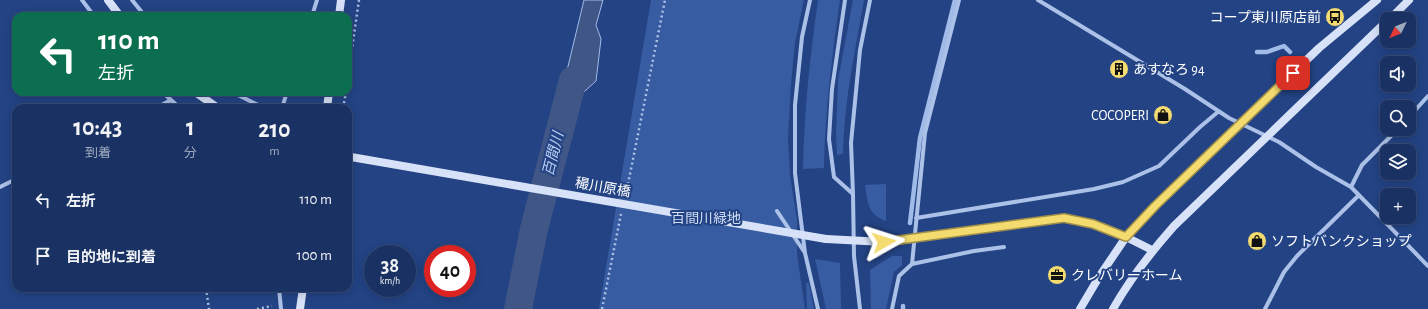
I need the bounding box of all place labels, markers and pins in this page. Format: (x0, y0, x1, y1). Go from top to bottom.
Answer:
bus stop icon: コープ東川原店前 (1324, 6, 1346, 28)
place label: コープ東川原店前 (1210, 9, 1321, 25)
pin (1276, 56, 1310, 90)
building icon: あすなろ 94 (1108, 58, 1130, 80)
place label: あすなろ 94 (1133, 62, 1205, 77)
shop icon: COCOPERI (1152, 104, 1174, 126)
place label: COCOPERI (1091, 109, 1149, 123)
shop icon: ソフトバンクショップ (1246, 230, 1268, 252)
place label: ソフトバンクショップ (1271, 234, 1412, 249)
office icon: クレバリーホーム (1046, 264, 1068, 286)
place label: クレバリーホーム (1071, 268, 1183, 283)

